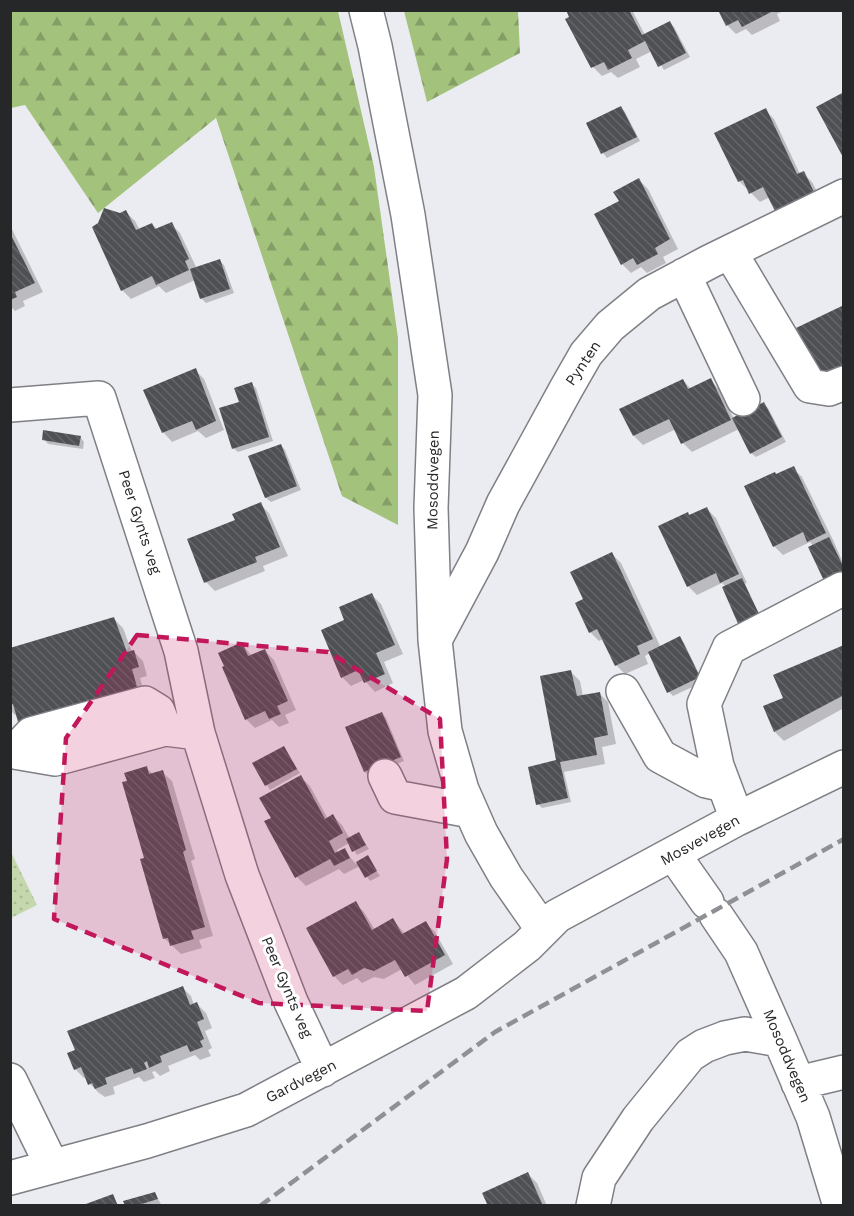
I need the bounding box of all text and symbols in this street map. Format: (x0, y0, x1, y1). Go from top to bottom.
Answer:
street label: Pynten (561, 337, 605, 389)
street label: Mosoddvegen (423, 430, 443, 530)
street label: Peer Gynts veg (115, 468, 165, 576)
street label: Mosvevegen (657, 811, 743, 869)
street label: Peer Gynts veg (258, 934, 316, 1040)
street label: Mosoddvegen (759, 1007, 815, 1105)
street label: Gardvegen (263, 1055, 339, 1107)

